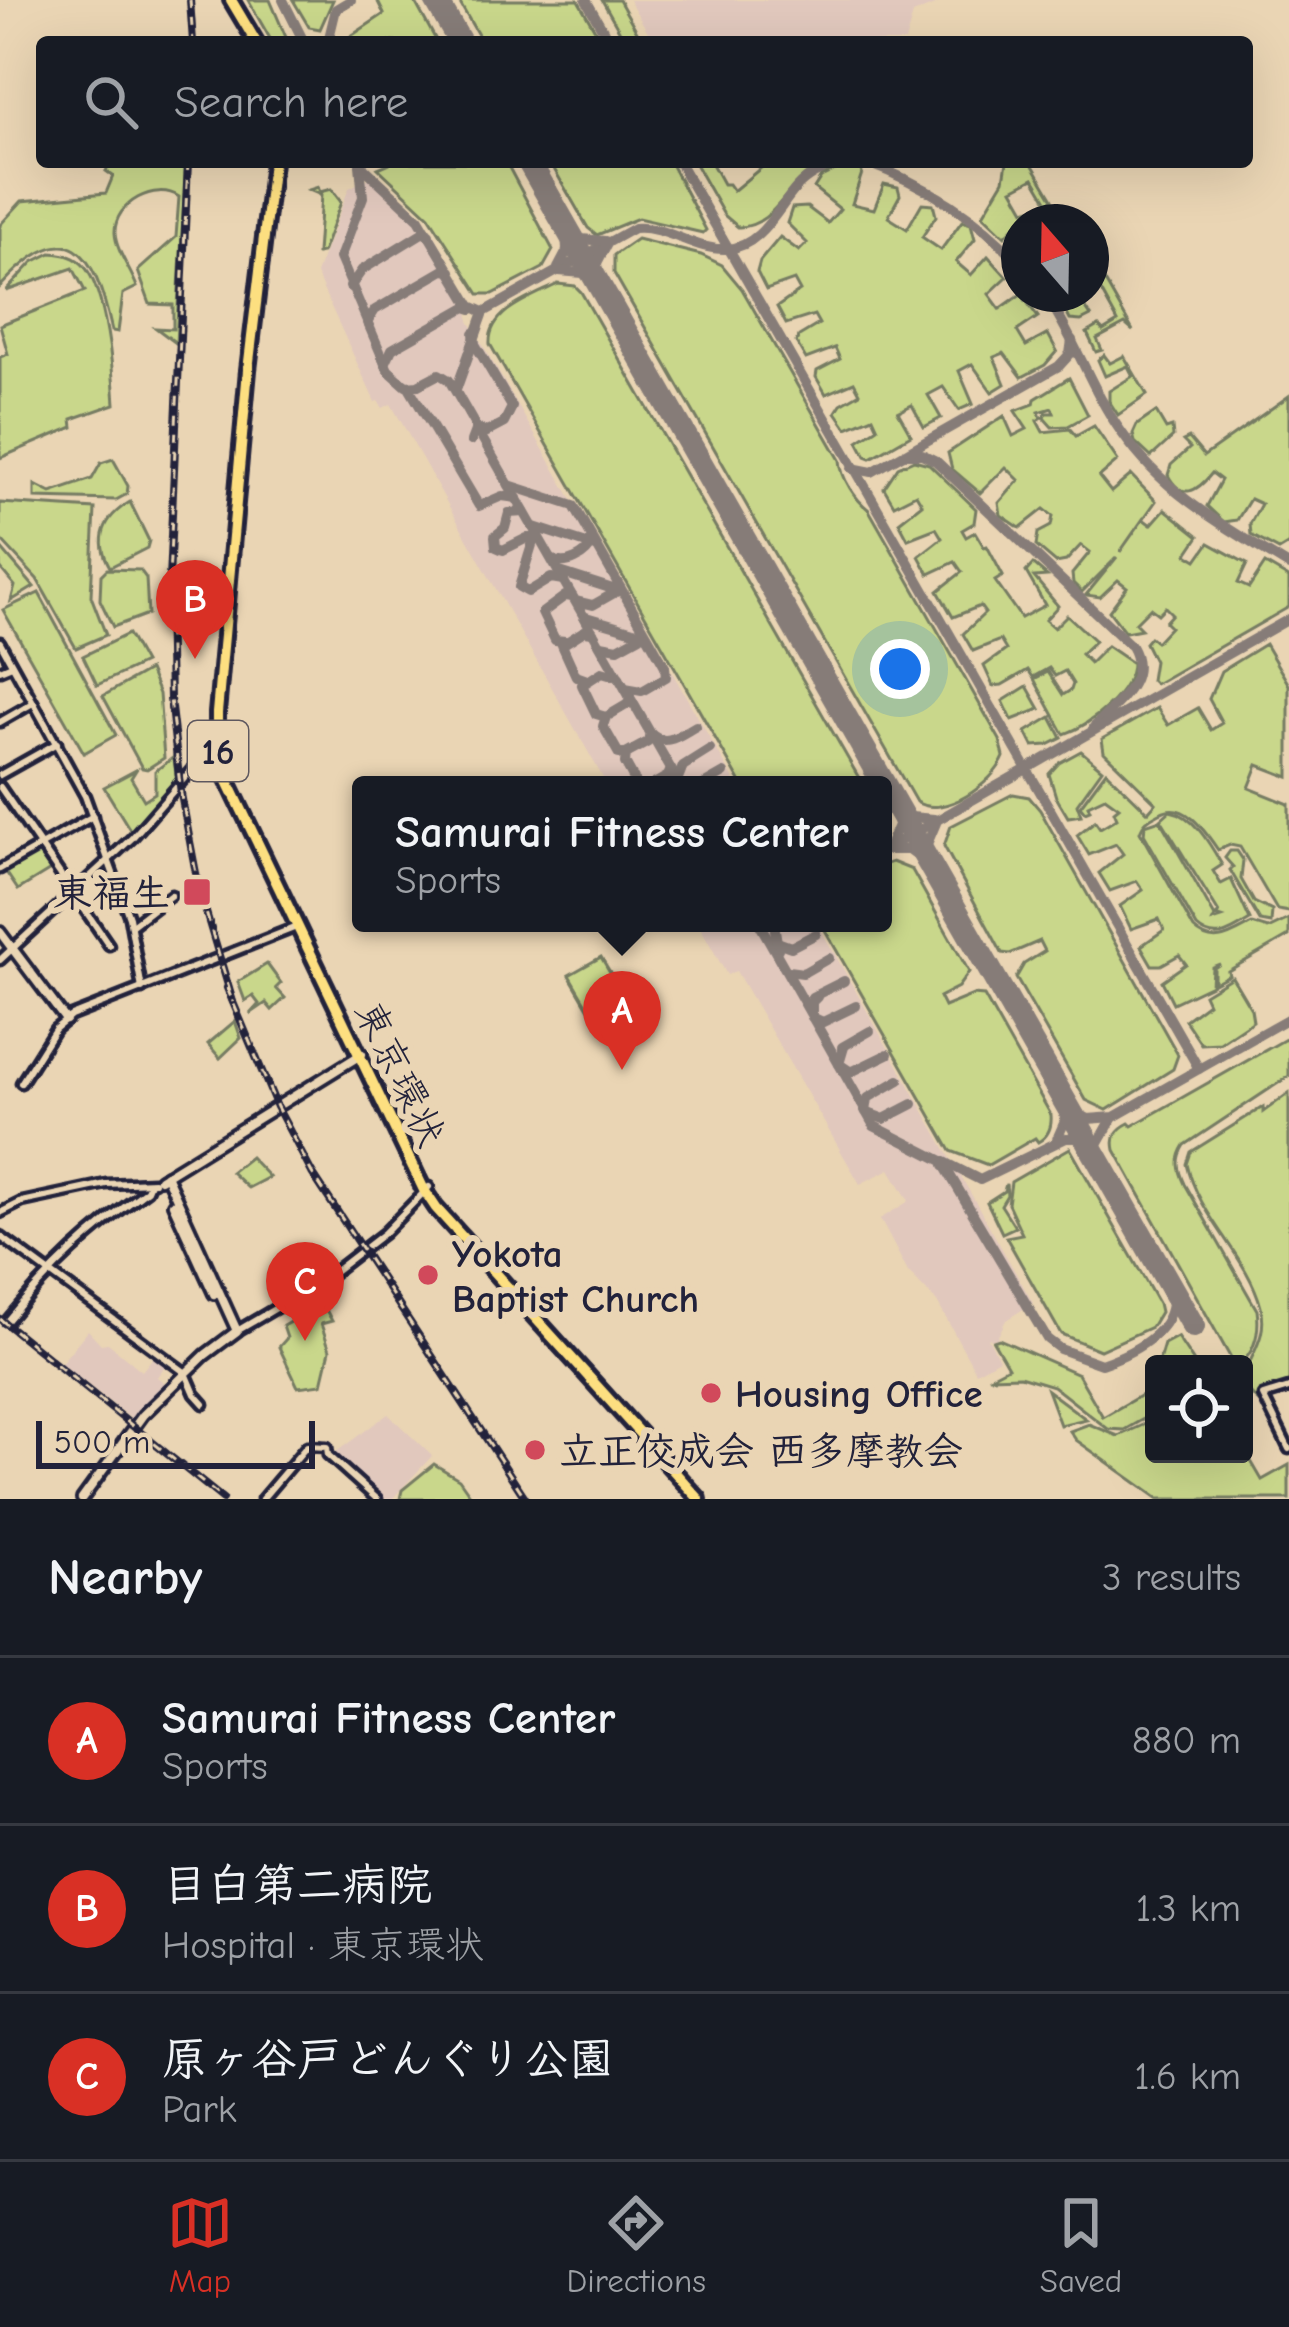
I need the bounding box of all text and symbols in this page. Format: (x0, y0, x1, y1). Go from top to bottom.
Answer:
search box (36, 36, 1253, 168)
icon: search (78, 69, 144, 135)
text: Search here (174, 76, 408, 128)
north arrow (1001, 204, 1109, 312)
pin: B (156, 560, 234, 659)
your location (870, 639, 930, 699)
road number: 16 (188, 721, 248, 781)
popup (352, 776, 892, 932)
text: Samurai Fitness Center (395, 806, 849, 858)
text: Sports (395, 858, 501, 903)
place label: 東福生 (53, 871, 170, 916)
marker: 東福生 (181, 876, 213, 908)
pin: A (583, 971, 661, 1070)
street label: 東京環状 (345, 994, 454, 1154)
place label: Yokota Baptist Church (452, 1232, 699, 1322)
pin: C (266, 1242, 344, 1341)
marker: Yokota Baptist Church (415, 1262, 441, 1288)
map controls (1145, 1355, 1253, 1463)
button: locate (1145, 1355, 1253, 1463)
place label: Housing Office (735, 1372, 983, 1417)
marker: Housing Office (698, 1380, 724, 1406)
scale bar (36, 1415, 315, 1468)
text: 500 m (54, 1423, 150, 1461)
place label: 立正佼成会 西多摩教会 (559, 1429, 963, 1474)
marker: 立正佼成会 西多摩教会 (522, 1437, 548, 1463)
text: Nearby (48, 1548, 202, 1607)
text: 3 results (1102, 1555, 1241, 1600)
text: Samurai Fitness Center (162, 1692, 615, 1744)
text: A (76, 1718, 98, 1763)
text: 880 m (1132, 1718, 1241, 1763)
text: Sports (162, 1744, 268, 1789)
text: 目白第二病院 (162, 1859, 432, 1911)
text: B (75, 1886, 99, 1931)
text: 1.3 km (1136, 1886, 1241, 1931)
text: Hospital · 東京環状 (162, 1923, 484, 1968)
text: 原ヶ谷戸どんぐり公園 (162, 2033, 614, 2085)
text: C (75, 2054, 99, 2099)
text: 1.6 km (1134, 2054, 1241, 2099)
text: Park (162, 2087, 237, 2132)
tab: Map (167, 2190, 233, 2300)
tab: Directions (567, 2190, 706, 2300)
tab: Saved (1040, 2190, 1122, 2300)

